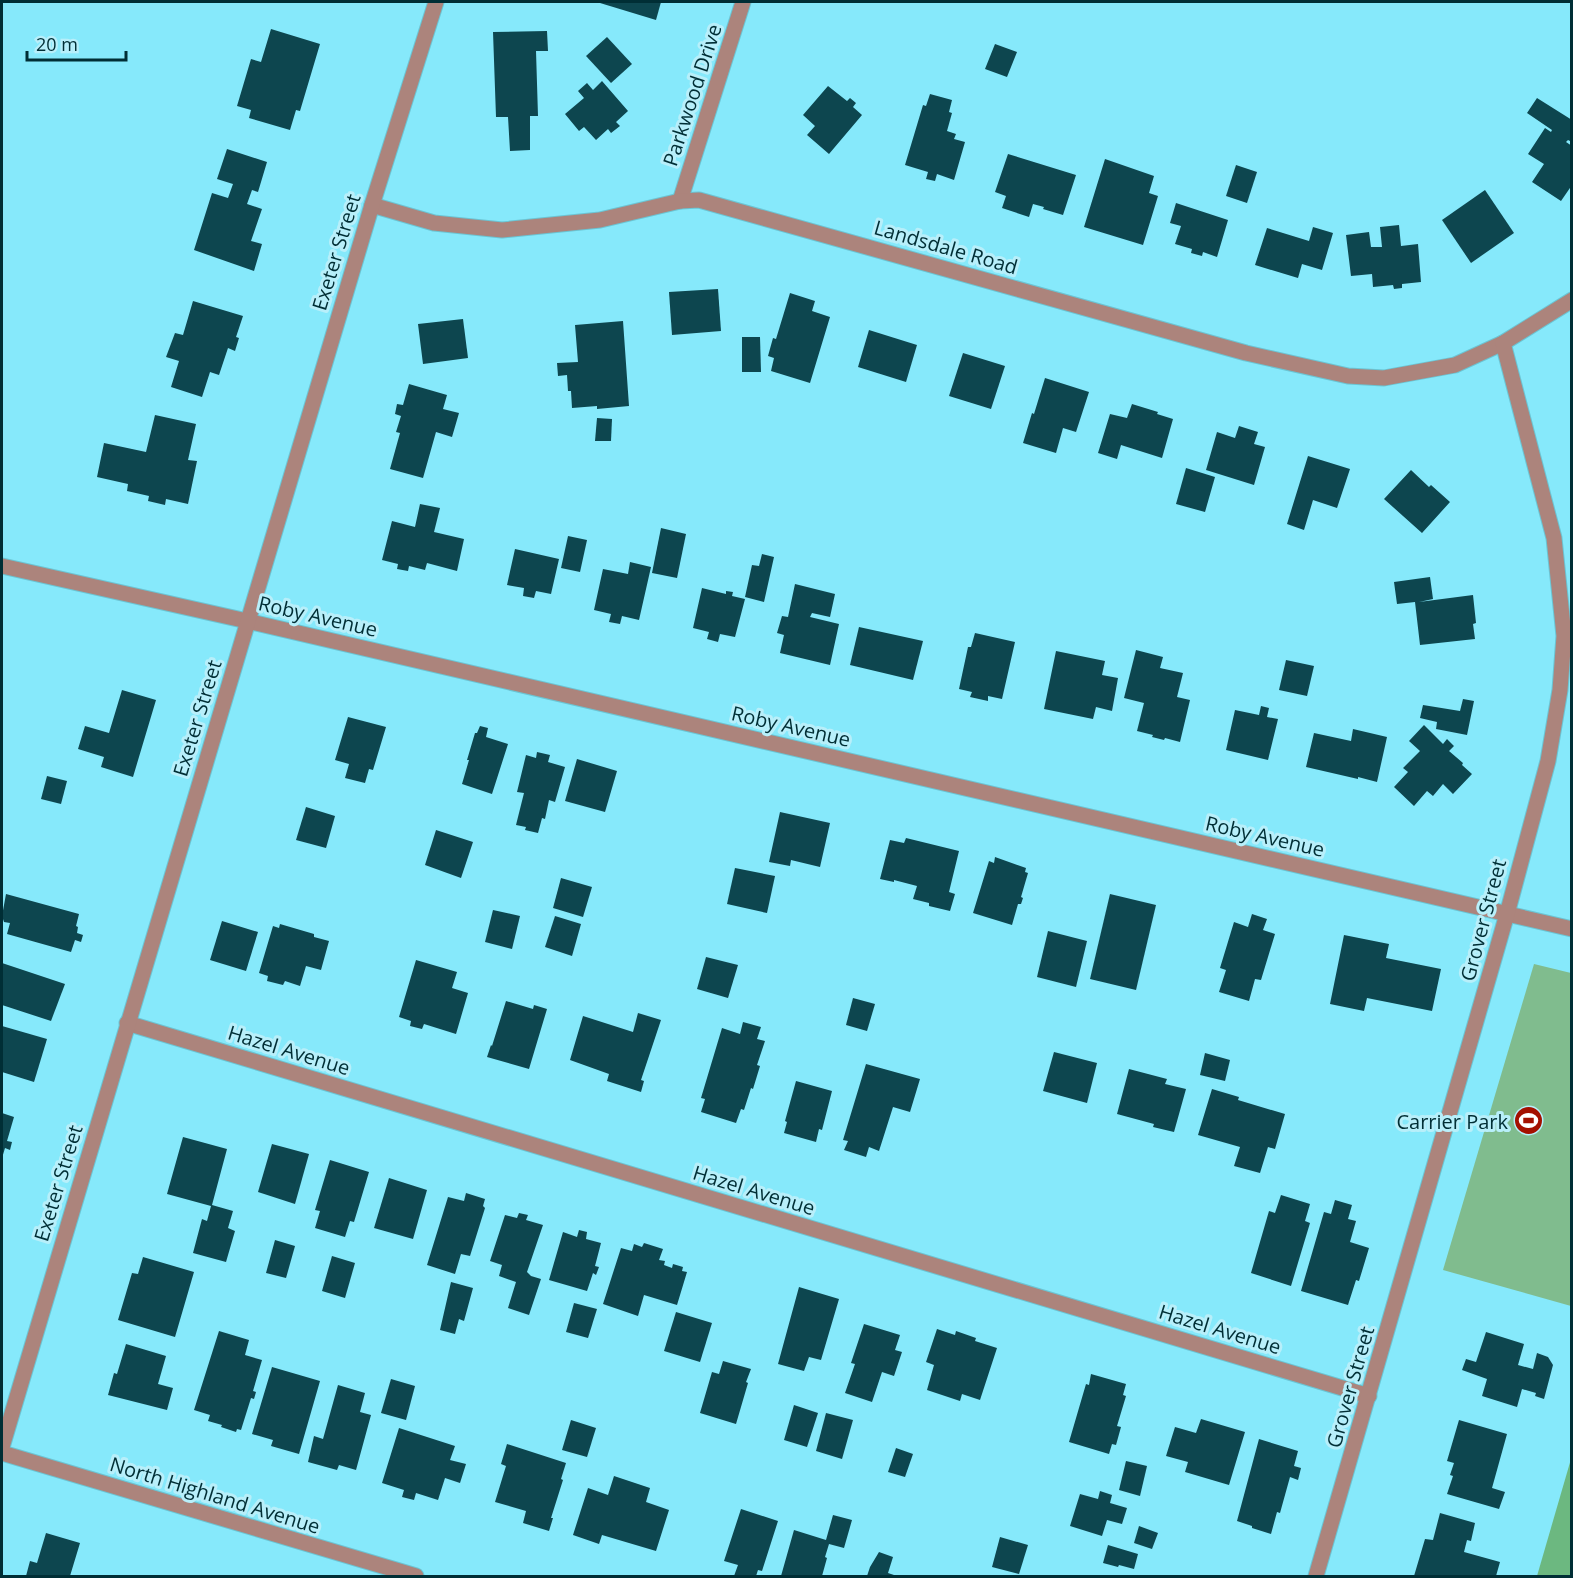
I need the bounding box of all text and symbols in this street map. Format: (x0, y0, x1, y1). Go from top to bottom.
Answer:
street label: Parkwood Drive (656, 21, 728, 169)
scale bar (27, 24, 126, 62)
text: 20 m (36, 32, 78, 56)
street label: Exeter Street (305, 190, 367, 314)
street label: Landsdale Road (871, 214, 1021, 280)
street label: Roby Avenue (256, 589, 380, 643)
street label: Exeter Street (166, 656, 228, 780)
street label: Roby Avenue (729, 699, 853, 753)
street label: Roby Avenue (1203, 809, 1327, 863)
street label: Grover Street (1454, 856, 1512, 984)
street label: Hazel Avenue (225, 1019, 353, 1081)
sports icon: Carrier Park (1513, 1105, 1545, 1137)
place label: Carrier Park (1396, 1108, 1508, 1135)
street label: Exeter Street (27, 1121, 89, 1245)
street label: Hazel Avenue (690, 1159, 818, 1221)
street label: Hazel Avenue (1156, 1298, 1284, 1360)
street label: Grover Street (1320, 1323, 1380, 1451)
street label: North Highland Avenue (107, 1450, 323, 1540)

